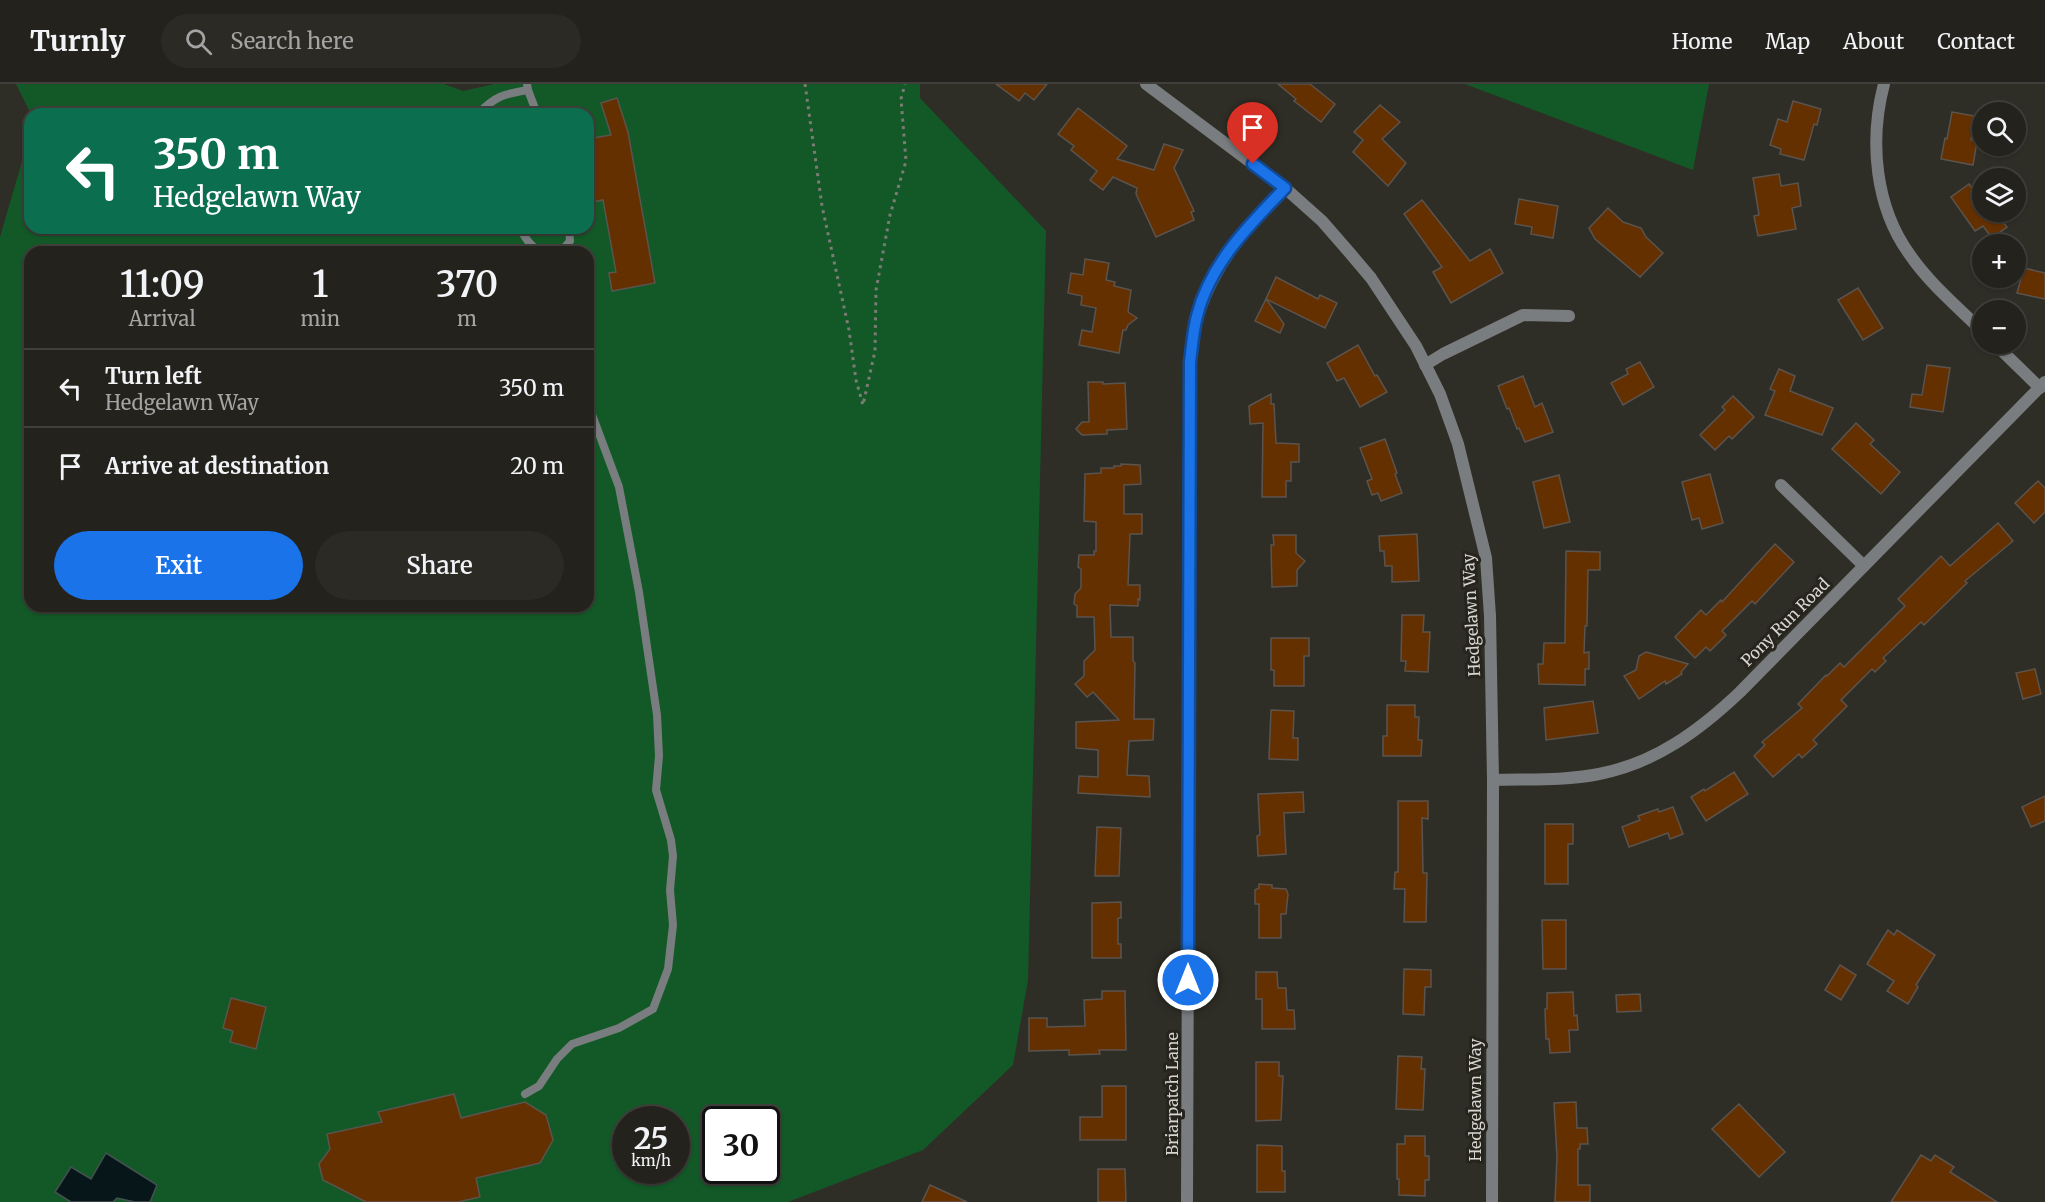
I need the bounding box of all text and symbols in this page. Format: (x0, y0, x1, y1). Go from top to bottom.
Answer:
search box (161, 14, 581, 68)
text: Turnly (30, 23, 125, 59)
icon: search (182, 25, 215, 58)
text: Search here (230, 27, 354, 55)
text: Home (1672, 28, 1732, 55)
text: Map (1765, 28, 1810, 55)
text: About (1843, 28, 1904, 55)
text: Contact (1937, 28, 2015, 55)
pin (1227, 102, 1278, 164)
map controls (1972, 102, 2026, 354)
button: search (1972, 102, 2026, 156)
icon: arrive (1236, 111, 1269, 144)
text: 350 m (153, 128, 279, 180)
icon: left (54, 132, 132, 210)
button: layers (1972, 168, 2026, 222)
text: Hedgelawn Way (153, 180, 361, 214)
button: + (1972, 234, 2026, 288)
text: 11:09 (120, 262, 205, 307)
text: 1 (312, 262, 328, 307)
text: 370 (436, 262, 498, 307)
button: − (1972, 300, 2026, 354)
text: Arrival (129, 306, 196, 331)
text: min (300, 306, 340, 331)
text: m (457, 306, 477, 331)
text: Turn left (105, 362, 202, 390)
icon: left (54, 372, 87, 405)
text: 350 m (499, 374, 564, 402)
text: Hedgelawn Way (105, 390, 259, 415)
icon: arrive (54, 450, 87, 483)
text: Arrive at destination (105, 452, 329, 480)
text: 20 m (510, 452, 564, 480)
button: Exit (54, 531, 303, 600)
button: Share (315, 531, 564, 600)
street label: Hedgelawn Way (1458, 552, 1484, 677)
street label: Pony Run Road (1737, 573, 1834, 670)
position arrow (1156, 948, 1220, 1012)
street label: Briarpatch Lane (1162, 1032, 1182, 1156)
street label: Hedgelawn Way (1465, 1038, 1485, 1162)
speed limit sign: 30 (702, 1106, 780, 1184)
text: 25 (634, 1119, 668, 1157)
text: km/h (631, 1151, 671, 1170)

